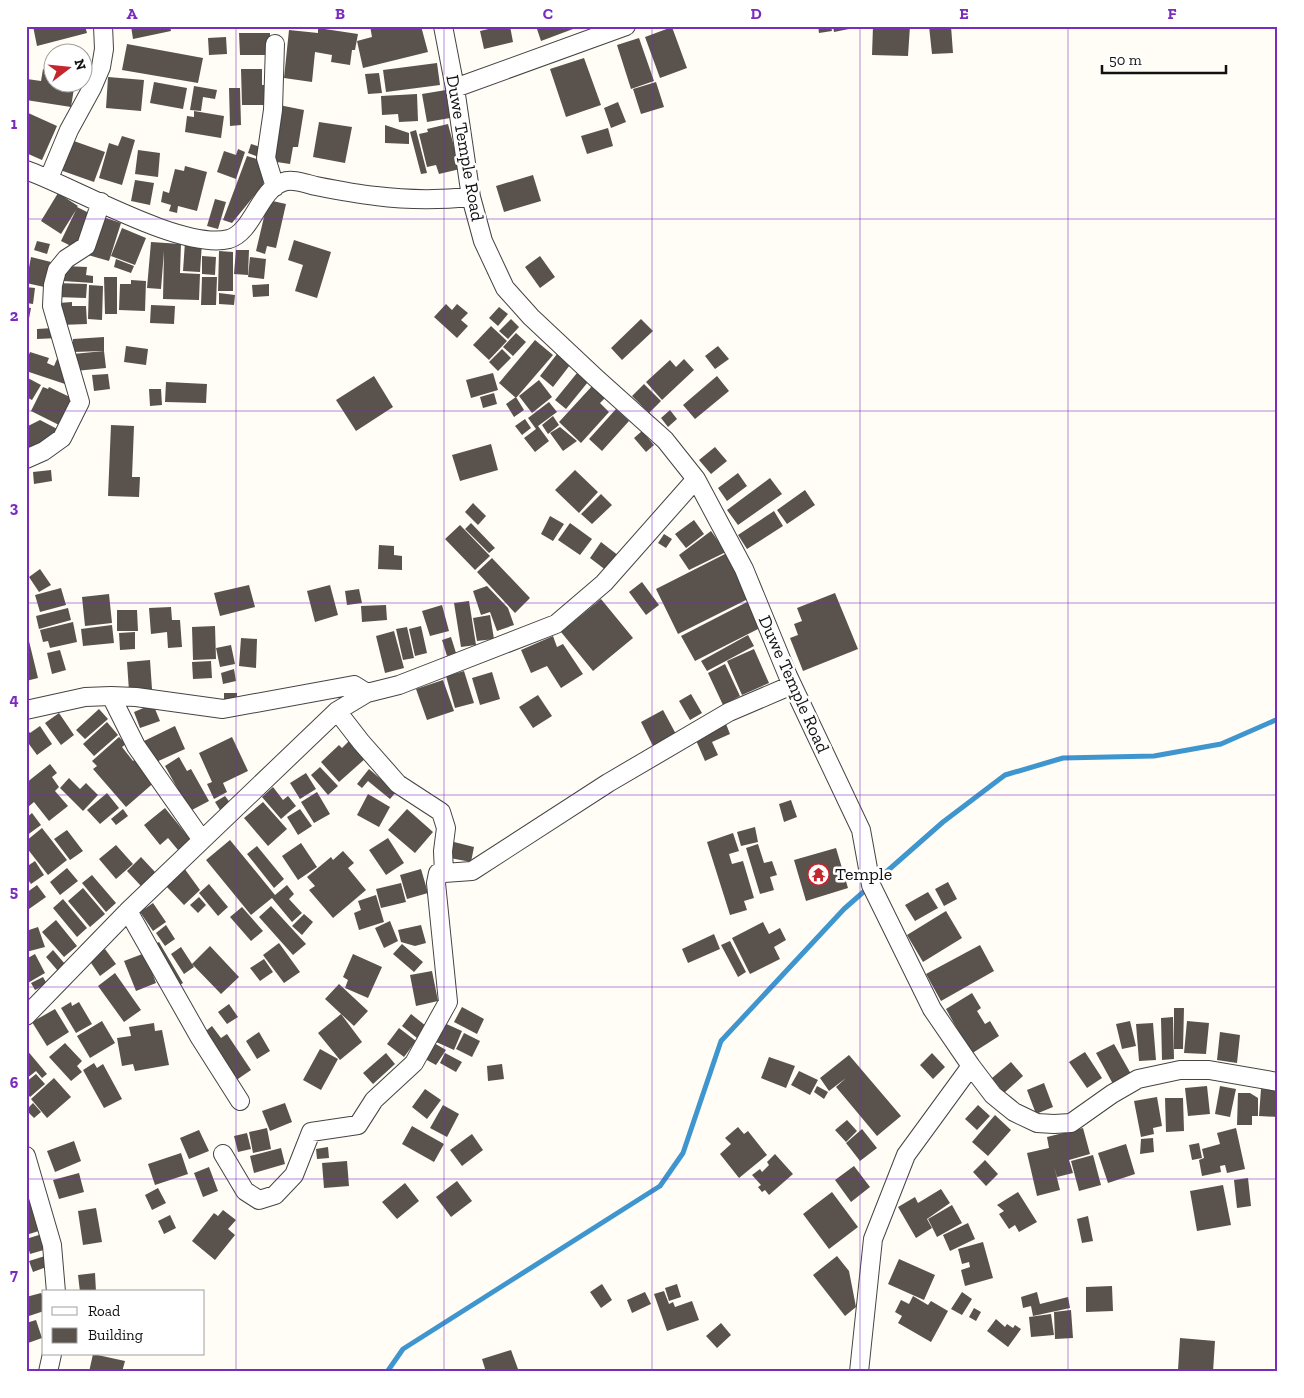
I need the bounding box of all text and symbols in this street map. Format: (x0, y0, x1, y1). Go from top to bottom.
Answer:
text: A (127, 4, 138, 23)
text: B (335, 4, 345, 23)
text: C (543, 4, 553, 23)
text: D (750, 4, 762, 23)
text: E (959, 4, 969, 23)
text: F (1167, 4, 1177, 23)
north arrow (42, 42, 92, 92)
scale bar (1102, 42, 1225, 74)
text: 50 m (1109, 51, 1142, 69)
text: N (70, 57, 90, 72)
street label: Duwe Temple Road (441, 73, 489, 223)
text: 1 (11, 114, 18, 133)
text: 2 (10, 306, 19, 325)
text: 3 (10, 498, 19, 517)
street label: Duwe Temple Road (754, 612, 834, 756)
text: 4 (9, 690, 19, 709)
temple icon: Temple (807, 862, 831, 886)
place label: Temple (835, 863, 892, 885)
text: 5 (10, 882, 18, 901)
text: 6 (10, 1073, 19, 1092)
text: 7 (10, 1265, 18, 1284)
legend (42, 1290, 205, 1356)
text: Road (88, 1302, 121, 1320)
text: Building (88, 1326, 143, 1344)

